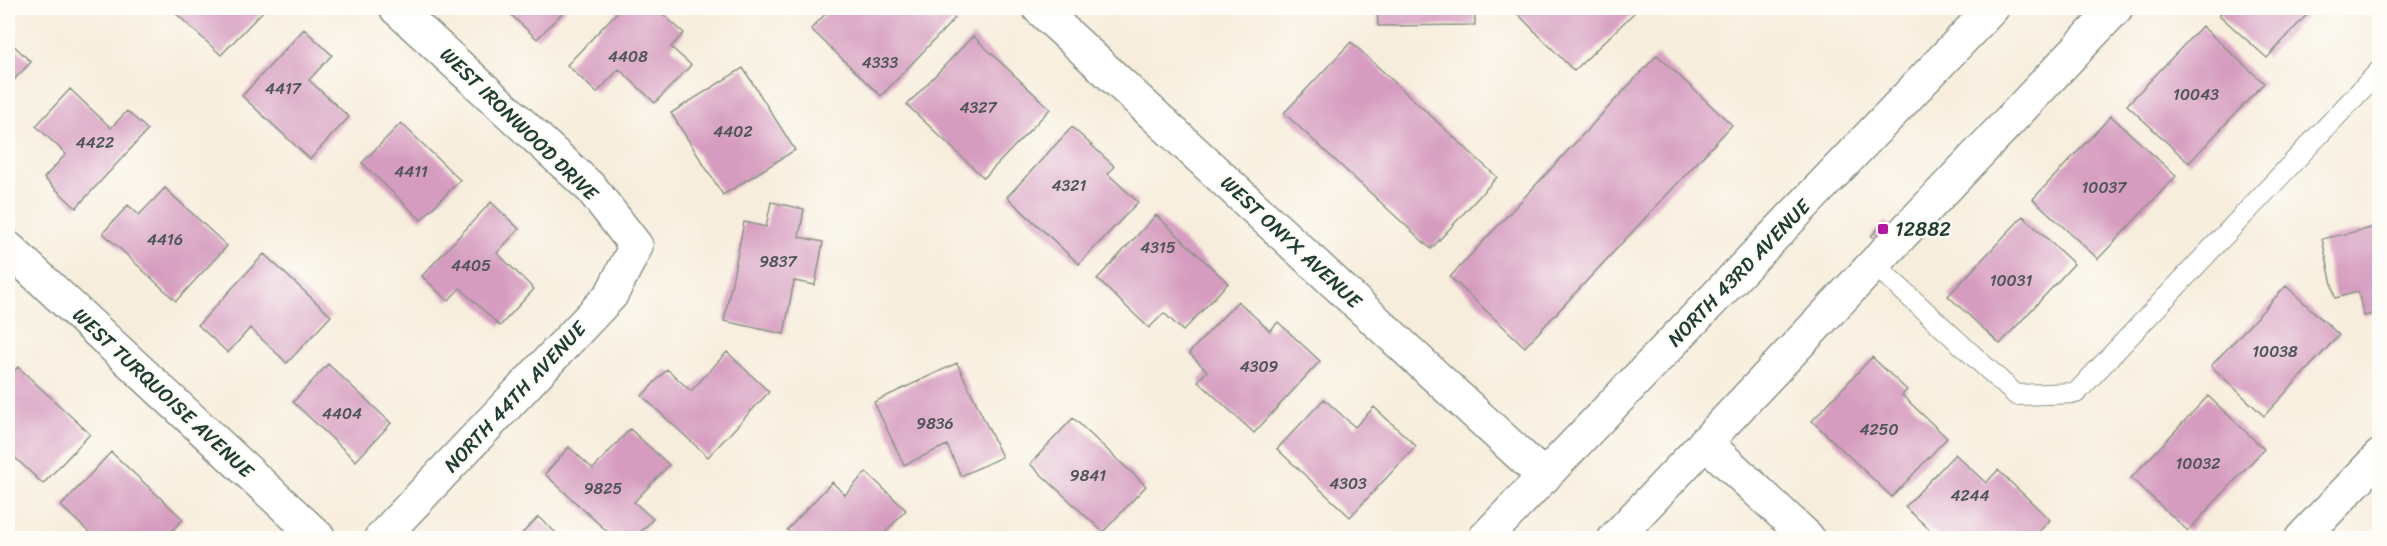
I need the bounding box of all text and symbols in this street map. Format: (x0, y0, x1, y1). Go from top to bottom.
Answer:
street label: WEST IRONWOOD DRIVE (431, 38, 608, 211)
house number: 4408 (608, 42, 648, 71)
house number: 4333 (862, 48, 898, 77)
house number: 4417 (265, 74, 302, 103)
house number: 10043 (2173, 80, 2219, 109)
house number: 4327 (959, 93, 997, 122)
house number: 4402 (713, 117, 753, 146)
house number: 4422 (76, 128, 114, 157)
house number: 4411 (394, 157, 428, 186)
street label: WEST ONYX AVENUE (1212, 167, 1371, 319)
house number: 4321 (1052, 171, 1087, 200)
house number: 10037 (2081, 173, 2127, 202)
street label: NORTH 43RD AVENUE (1659, 189, 1821, 355)
place label: 12882 (1895, 212, 1951, 247)
marker: 12882 (1876, 222, 1890, 236)
house number: 4416 (147, 225, 183, 254)
house number: 4315 (1140, 233, 1176, 262)
house number: 9837 (759, 247, 798, 276)
house number: 4405 (451, 251, 491, 280)
house number: 10031 (1990, 266, 2032, 295)
street label: WEST TURQUOISE AVENUE (64, 299, 263, 488)
street label: NORTH 44TH AVENUE (435, 312, 596, 481)
house number: 10038 (2252, 337, 2298, 366)
house number: 4309 (1240, 352, 1279, 381)
house number: 4404 (322, 399, 362, 428)
house number: 9836 (916, 409, 954, 438)
house number: 4250 (1859, 415, 1899, 444)
house number: 10032 (2175, 449, 2221, 478)
house number: 9841 (1070, 461, 1106, 490)
house number: 4303 (1329, 469, 1367, 498)
house number: 9825 (584, 474, 622, 503)
house number: 4244 (1950, 481, 1990, 510)

